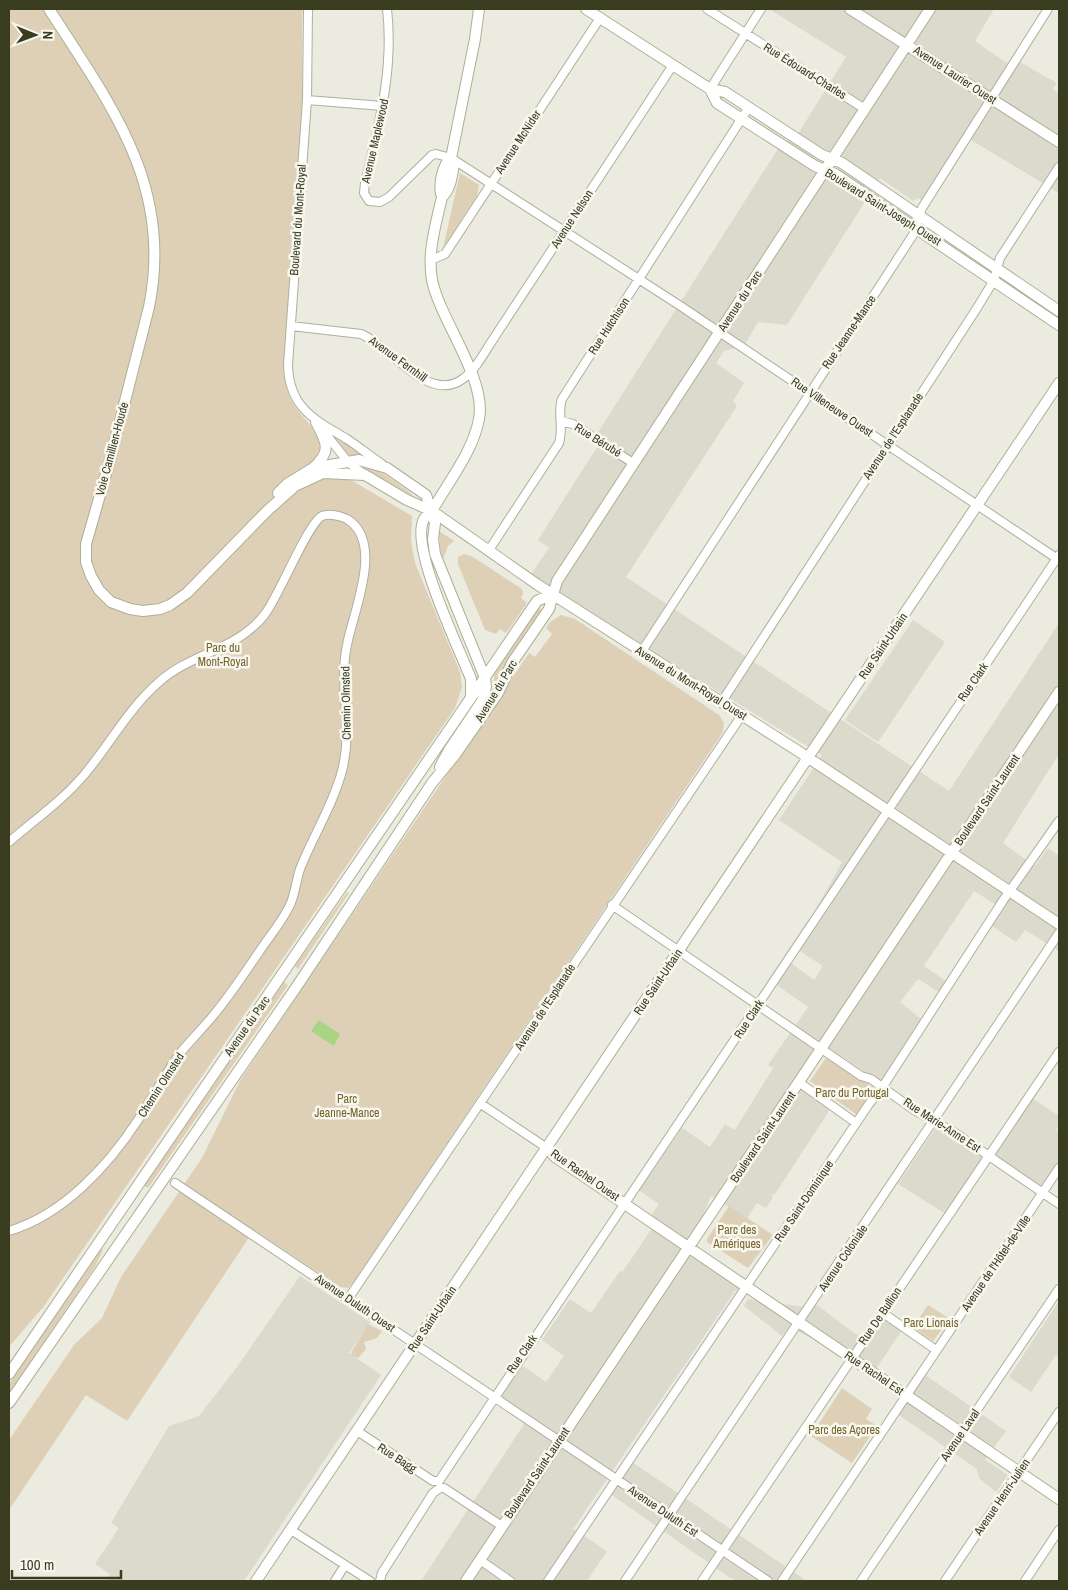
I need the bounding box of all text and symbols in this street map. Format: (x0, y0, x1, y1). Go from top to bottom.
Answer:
north arrow (10, 10, 60, 60)
text: N (39, 31, 57, 40)
street label: Rue Édouard-Charles (760, 39, 850, 103)
street label: Avenue Laurier Ouest (910, 42, 1000, 108)
street label: Avenue Maplewood (357, 97, 392, 186)
street label: Avenue McNider (491, 106, 545, 178)
street label: Boulevard du Mont-Royal (286, 164, 310, 276)
street label: Boulevard Saint-Joseph Ouest (822, 165, 944, 249)
street label: Avenue Nelson (547, 187, 597, 252)
street label: Avenue du Parc (714, 267, 766, 335)
street label: Rue Jeanne-Mance (818, 292, 880, 372)
street label: Rue Hutchison (585, 294, 633, 358)
street label: Avenue Fernhill (365, 332, 430, 386)
street label: Rue Villeneuve Ouest (788, 374, 876, 440)
street label: Avenue de l'Esplanade (858, 390, 927, 483)
street label: Voie Camillien-Houde (92, 400, 132, 498)
street label: Rue Bérubé (571, 419, 625, 461)
street label: Rue Saint-Urbain (855, 610, 911, 682)
park label: Parc du Mont-Royal (198, 640, 248, 670)
street label: Avenue du Mont-Royal Ouest (631, 642, 750, 724)
street label: Avenue du Parc (471, 657, 521, 726)
street label: Rue Clark (954, 659, 992, 705)
street label: Chemin Olmsted (337, 666, 355, 740)
street label: Boulevard Saint-Laurent (951, 751, 1024, 849)
street label: Rue Saint-Urbain (630, 946, 686, 1018)
street label: Avenue de l'Esplanade (510, 961, 579, 1054)
street label: Avenue du Parc (220, 993, 274, 1060)
street label: Rue Clark (730, 996, 768, 1042)
street label: Chemin Olmsted (134, 1050, 188, 1120)
park label: Parc du Portugal (815, 1085, 889, 1101)
street label: Boulevard Saint-Laurent (727, 1088, 800, 1186)
park label: Parc Jeanne-Mance (314, 1091, 380, 1121)
street label: Rue Marie-Anne Est (900, 1094, 984, 1156)
street label: Rue Rachel Ouest (547, 1145, 623, 1205)
street label: Rue Saint-Dominique (771, 1157, 837, 1245)
street label: Avenue de l'Hôtel-de-Ville (957, 1212, 1034, 1315)
street label: Avenue Coloniale (814, 1221, 871, 1295)
park label: Parc des Amériques (712, 1222, 761, 1252)
street label: Avenue Duluth Ouest (311, 1270, 398, 1336)
street label: Rue Saint-Urbain (404, 1283, 460, 1355)
street label: Rue De Bullion (855, 1284, 905, 1348)
park label: Parc Lionais (903, 1315, 959, 1331)
street label: Rue Clark (503, 1331, 541, 1377)
street label: Rue Rachel Est (841, 1347, 907, 1399)
street label: Avenue Laval (936, 1406, 983, 1465)
park label: Parc des Açores (808, 1422, 880, 1438)
street label: Boulevard Saint-Laurent (501, 1424, 574, 1522)
street label: Rue Bagg (374, 1439, 420, 1477)
street label: Avenue Henri-Julien (970, 1455, 1034, 1539)
street label: Avenue Duluth Est (624, 1481, 701, 1541)
scale bar (12, 1548, 121, 1580)
text: 100 m (20, 1554, 54, 1575)

